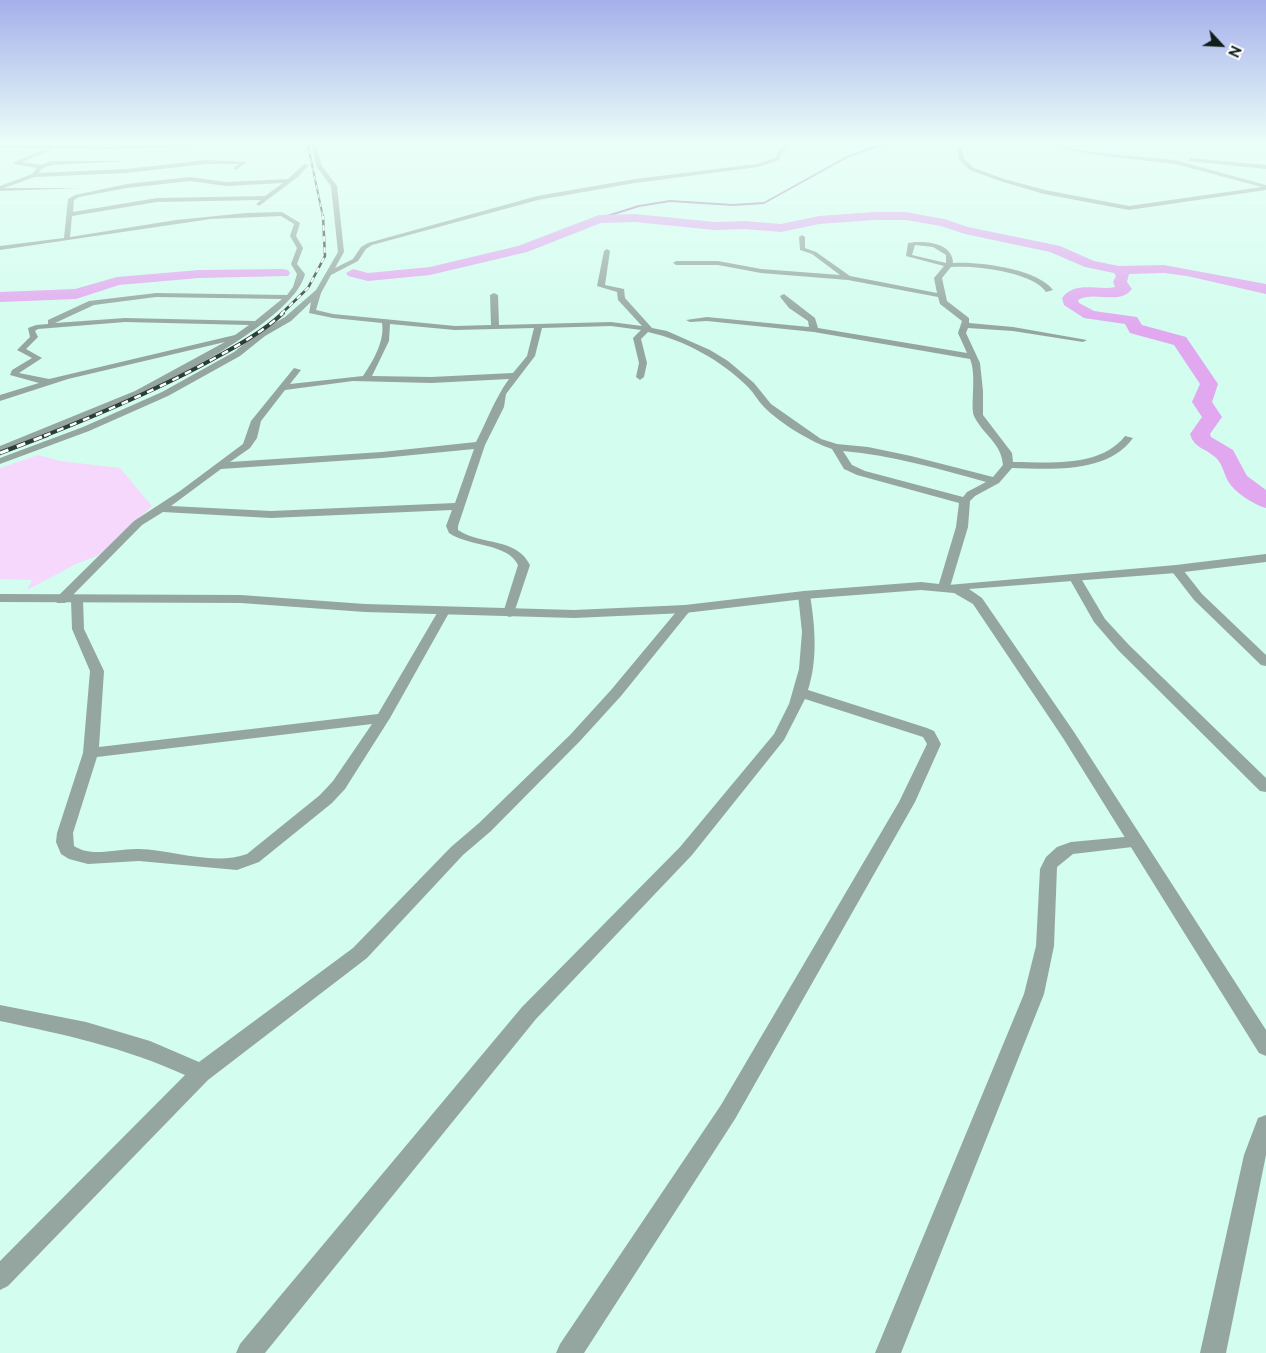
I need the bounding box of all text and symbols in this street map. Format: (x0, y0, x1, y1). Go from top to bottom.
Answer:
north arrow (1196, 20, 1246, 70)
text: N (1225, 43, 1244, 60)

